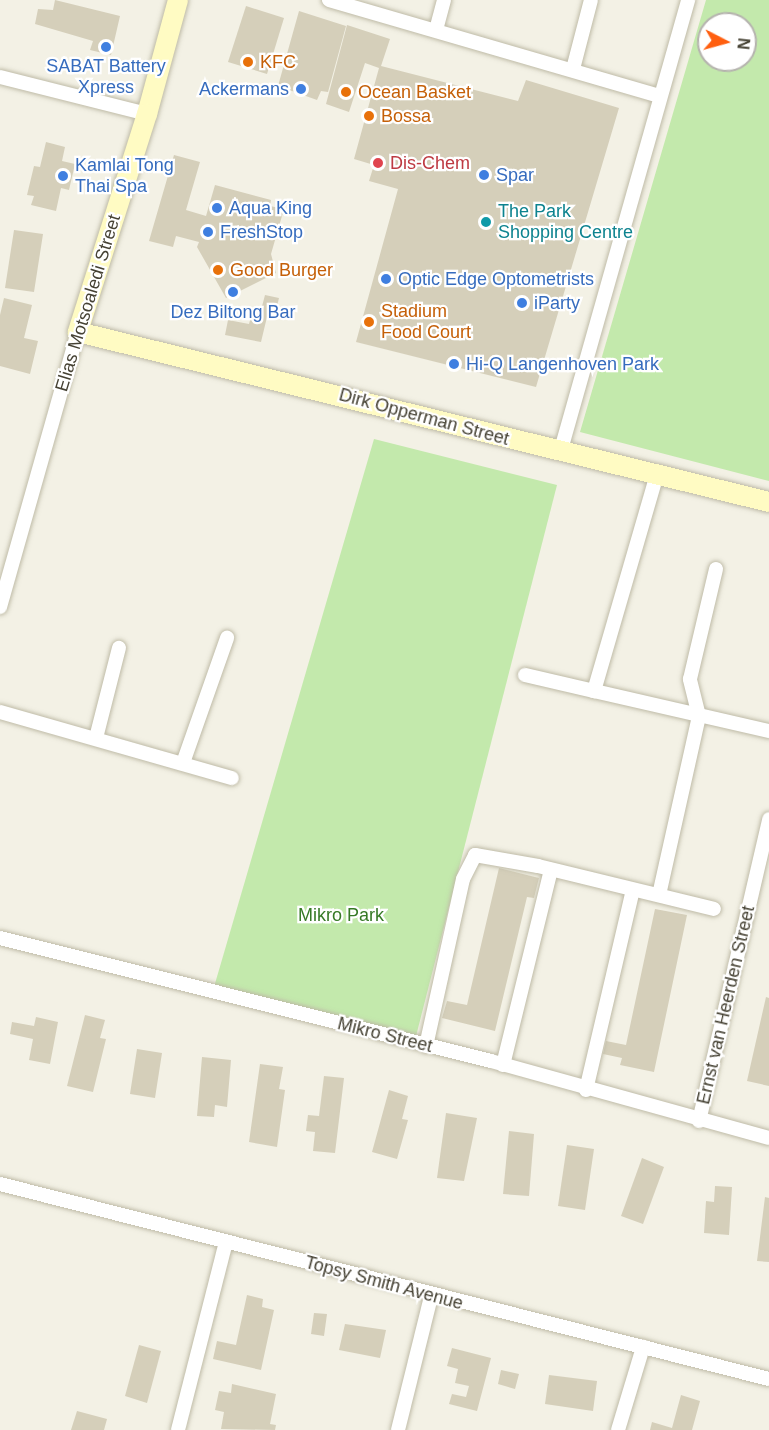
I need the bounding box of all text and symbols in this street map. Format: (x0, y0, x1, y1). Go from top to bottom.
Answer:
north arrow (697, 12, 757, 72)
text: N (734, 37, 752, 50)
marker: SABAT Battery Xpress (99, 40, 113, 54)
place label: KFC (260, 51, 296, 73)
marker: KFC (241, 55, 255, 69)
place label: SABAT Battery Xpress (46, 56, 166, 98)
place label: Ackermans (199, 78, 289, 100)
place label: Ocean Basket (358, 81, 471, 103)
marker: Ackermans (294, 82, 308, 96)
marker: Ocean Basket (339, 85, 353, 99)
place label: Bossa (381, 105, 431, 127)
marker: Bossa (362, 109, 376, 123)
place label: Dis-Chem (390, 152, 470, 174)
place label: Kamlai Tong Thai Spa (75, 155, 174, 198)
marker: Dis-Chem (371, 156, 385, 170)
place label: Spar (496, 164, 534, 186)
marker: Spar (477, 168, 491, 182)
marker: Kamlai Tong Thai Spa (56, 169, 70, 183)
place label: Aqua King (229, 197, 312, 219)
marker: Aqua King (210, 201, 224, 215)
place label: The Park Shopping Centre (498, 201, 633, 244)
street label: Elias Motsoaledi Street (51, 212, 125, 394)
marker: The Park Shopping Centre (479, 215, 493, 229)
place label: FreshStop (220, 221, 303, 243)
marker: FreshStop (201, 225, 215, 239)
place label: Good Burger (230, 259, 333, 281)
marker: Good Burger (211, 263, 225, 277)
place label: Optic Edge Optometrists (398, 268, 594, 290)
marker: Optic Edge Optometrists (379, 272, 393, 286)
marker: Dez Biltong Bar (226, 285, 240, 299)
place label: iParty (534, 292, 580, 314)
marker: iParty (515, 296, 529, 310)
place label: Dez Biltong Bar (170, 301, 296, 323)
place label: Stadium Food Court (381, 301, 471, 344)
marker: Stadium Food Court (362, 315, 376, 329)
place label: Hi-Q Langenhoven Park (466, 353, 659, 375)
marker: Hi-Q Langenhoven Park (447, 357, 461, 371)
street label: Dirk Opperman Street (337, 384, 511, 450)
park label: Mikro Park (298, 904, 384, 926)
street label: Ernst van Heerden Street (693, 904, 759, 1106)
street label: Mikro Street (335, 1013, 435, 1057)
street label: Topsy Smith Avenue (302, 1251, 466, 1315)

